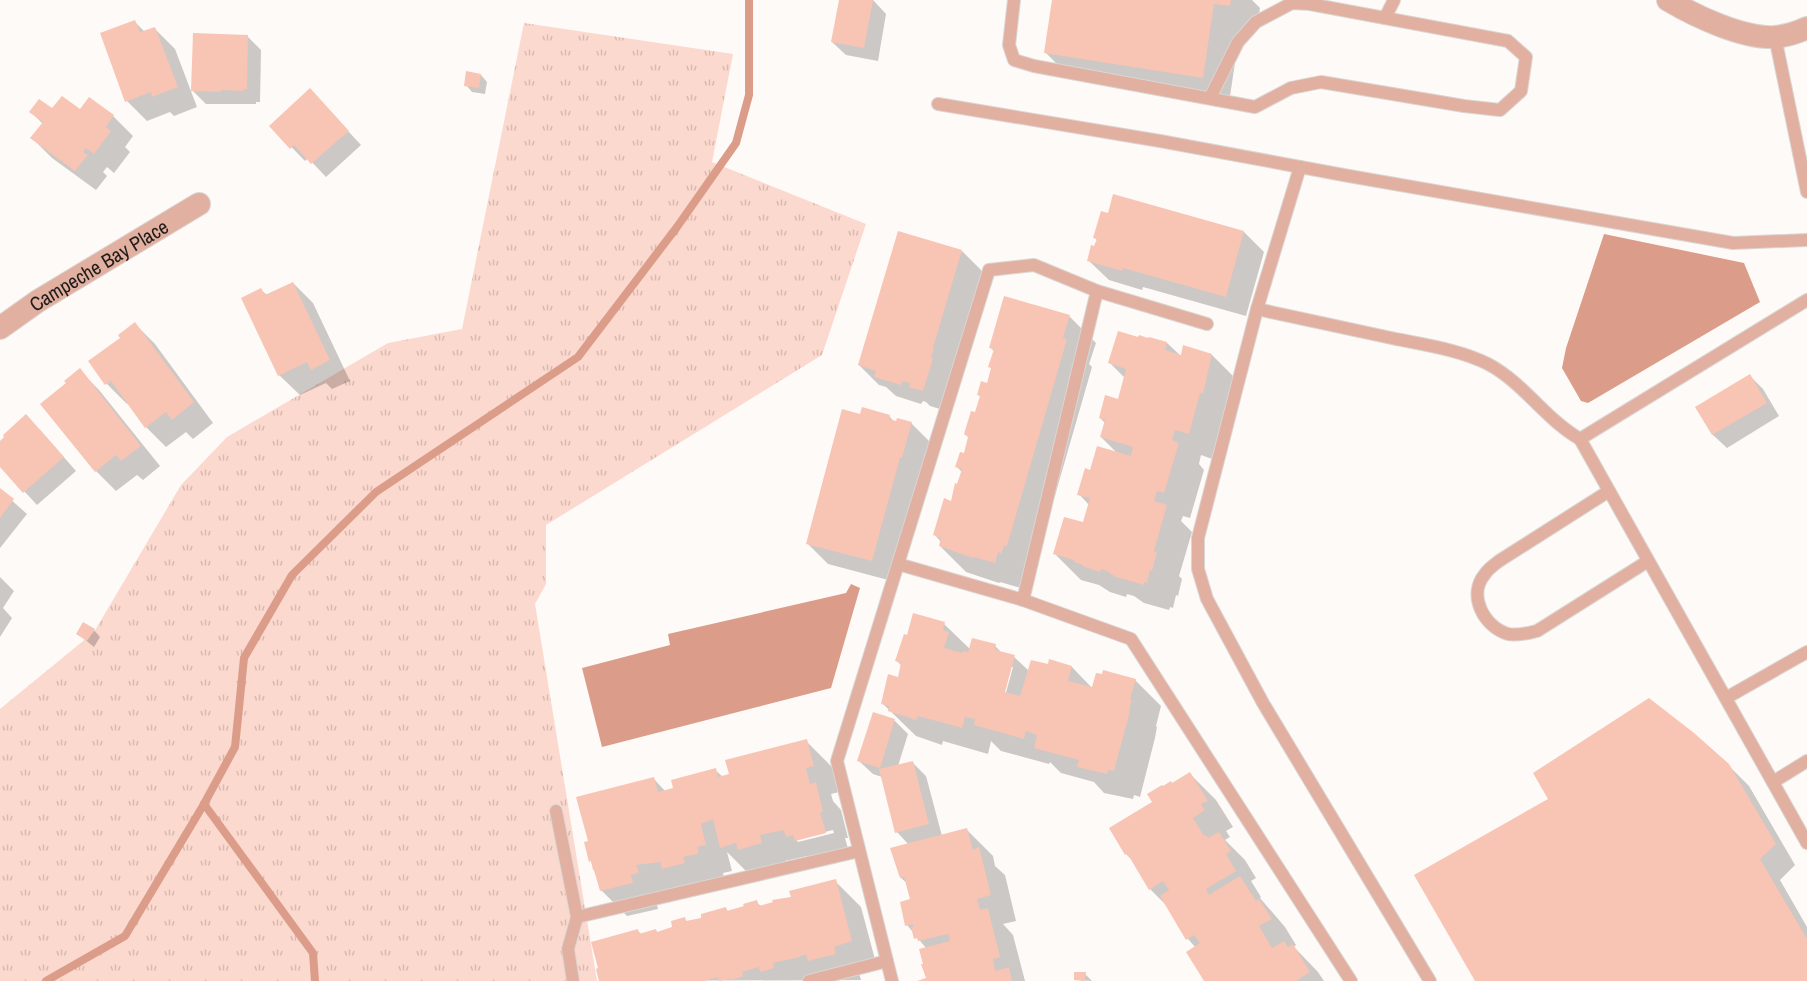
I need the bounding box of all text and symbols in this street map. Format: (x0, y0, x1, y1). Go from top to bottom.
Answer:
street label: Campeche Bay Place (23, 212, 173, 317)

